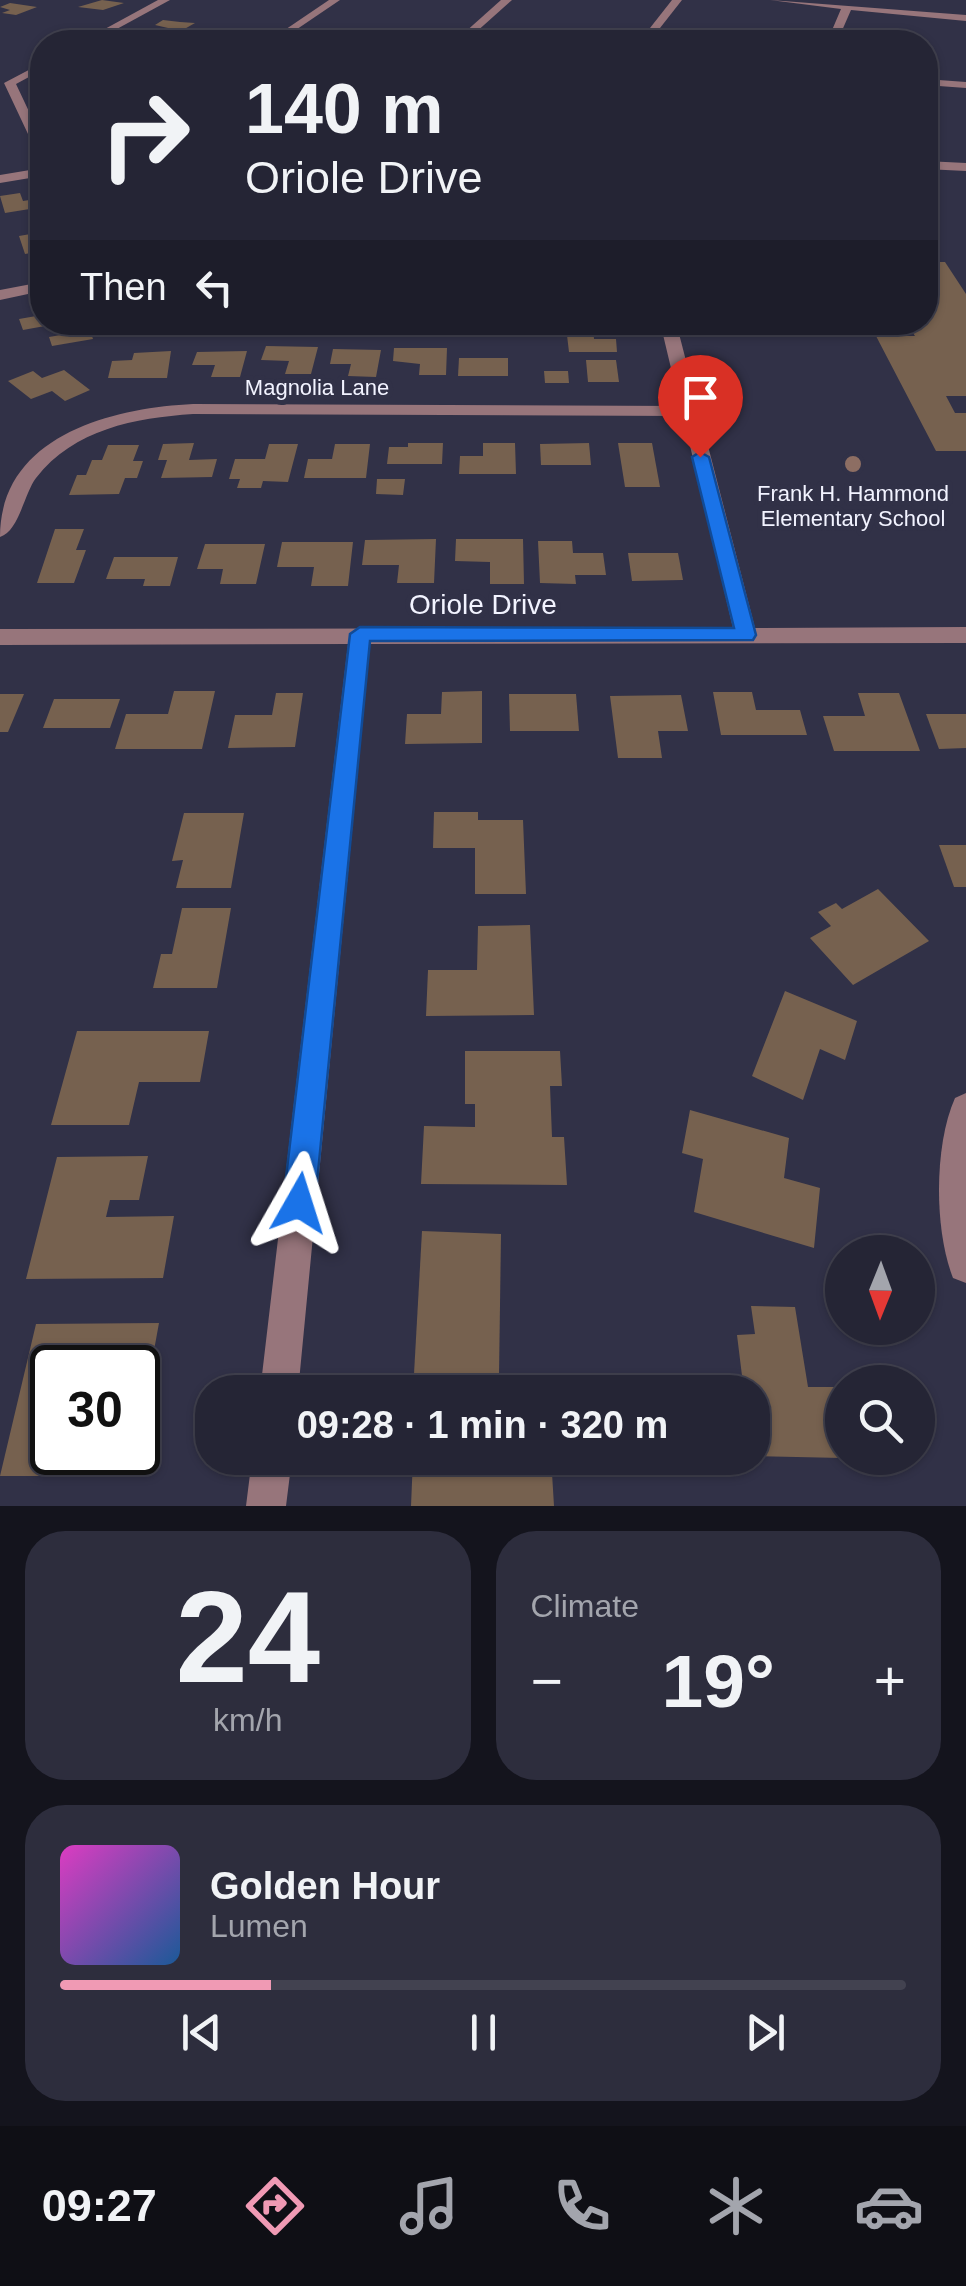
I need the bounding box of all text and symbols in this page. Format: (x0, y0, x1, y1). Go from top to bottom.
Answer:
icon: right (80, 70, 210, 200)
text: 140 m (245, 70, 443, 148)
text: Oriole Drive (245, 152, 483, 203)
icon: left (187, 260, 242, 315)
text: Then (80, 266, 167, 308)
pin (658, 355, 743, 458)
icon: arrive (673, 370, 728, 425)
street label: Magnolia Lane (245, 375, 389, 400)
marker: Frank H. Hammond Elementary School (842, 453, 864, 475)
place label: Frank H. Hammond Elementary School (757, 481, 949, 531)
street label: Oriole Drive (409, 589, 557, 620)
position arrow (247, 1151, 351, 1255)
north arrow (825, 1235, 935, 1345)
map controls (825, 1235, 935, 1475)
speed limit sign: 30 (30, 1345, 160, 1475)
button: search (825, 1365, 935, 1475)
text: 09:28 · 1 min · 320 m (297, 1404, 668, 1446)
text: 24 (175, 1564, 320, 1710)
text: Climate (531, 1588, 639, 1624)
text: 19° (662, 1639, 775, 1723)
text: − (531, 1650, 563, 1712)
text: + (874, 1650, 906, 1712)
text: km/h (213, 1702, 282, 1738)
text: Golden Hour (210, 1865, 440, 1907)
text: Lumen (210, 1908, 308, 1944)
icon: previous (174, 2005, 229, 2060)
icon: pause (456, 2005, 511, 2060)
icon: next (738, 2005, 793, 2060)
icon: directions (240, 2171, 310, 2241)
icon: music (394, 2171, 464, 2241)
icon: phone (547, 2171, 617, 2241)
icon: climate (701, 2171, 771, 2241)
icon: car (854, 2171, 924, 2241)
text: 09:27 (42, 2180, 157, 2231)

